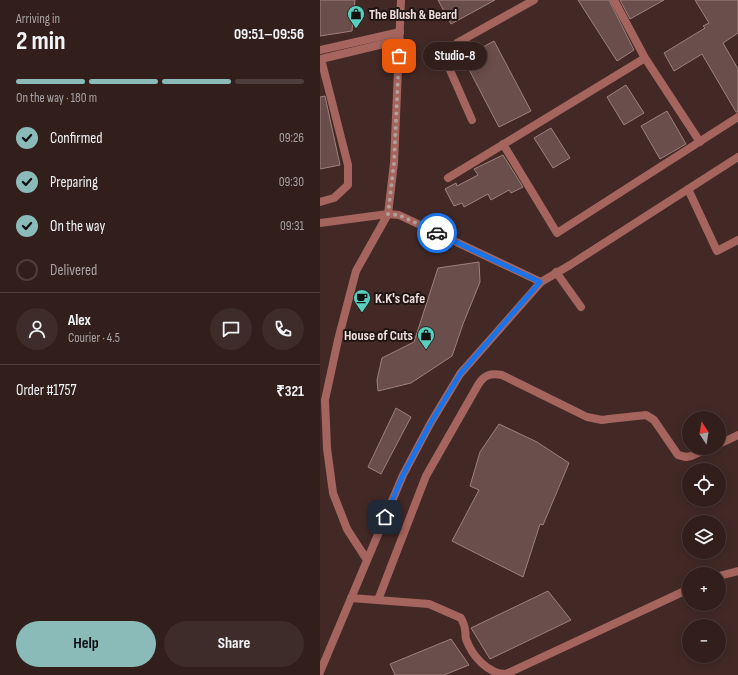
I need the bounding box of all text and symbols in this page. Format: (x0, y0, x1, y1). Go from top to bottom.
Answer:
shop icon: The Blush & Beard (346, 4, 366, 29)
place label: The Blush & Beard (369, 6, 457, 23)
text: Arriving in (16, 11, 60, 27)
text: 09:51–09:56 (234, 25, 304, 44)
text: 2 min (16, 26, 66, 57)
pin (382, 39, 416, 73)
callout: Studio-8 (423, 42, 487, 70)
icon: bag (388, 45, 410, 67)
text: Studio-8 (435, 48, 475, 64)
text: On the way · 180 m (16, 90, 97, 106)
icon: check (16, 127, 38, 149)
text: Confirmed (50, 129, 103, 148)
text: 09:26 (279, 130, 304, 146)
icon: check (16, 171, 38, 193)
text: Preparing (50, 173, 98, 192)
text: 09:30 (279, 174, 304, 190)
courier (417, 213, 457, 253)
icon: check (16, 215, 38, 237)
text: On the way (50, 217, 105, 236)
text: 09:31 (280, 218, 304, 234)
icon: car (426, 222, 448, 244)
text: Delivered (50, 261, 97, 280)
cafe icon: K.K's Cafe (352, 288, 372, 313)
place label: K.K's Cafe (375, 290, 425, 307)
button: person (16, 308, 58, 350)
button: chat (210, 308, 252, 350)
button: phone (262, 308, 304, 350)
text: Alex (68, 311, 91, 330)
shop icon: House of Cuts (416, 325, 436, 350)
place label: House of Cuts (344, 327, 413, 344)
text: Courier · 4.5 (68, 330, 120, 346)
text: Order #1757 (16, 381, 76, 400)
text: ₹321 (276, 382, 304, 401)
north arrow (682, 411, 726, 455)
map controls (682, 411, 726, 663)
button: locate (682, 463, 726, 507)
pin (368, 500, 402, 534)
icon: home (374, 506, 396, 528)
button: layers (682, 515, 726, 559)
button: + (682, 567, 726, 611)
button: − (682, 619, 726, 663)
button: Help (16, 621, 156, 667)
button: Share (164, 621, 304, 667)

